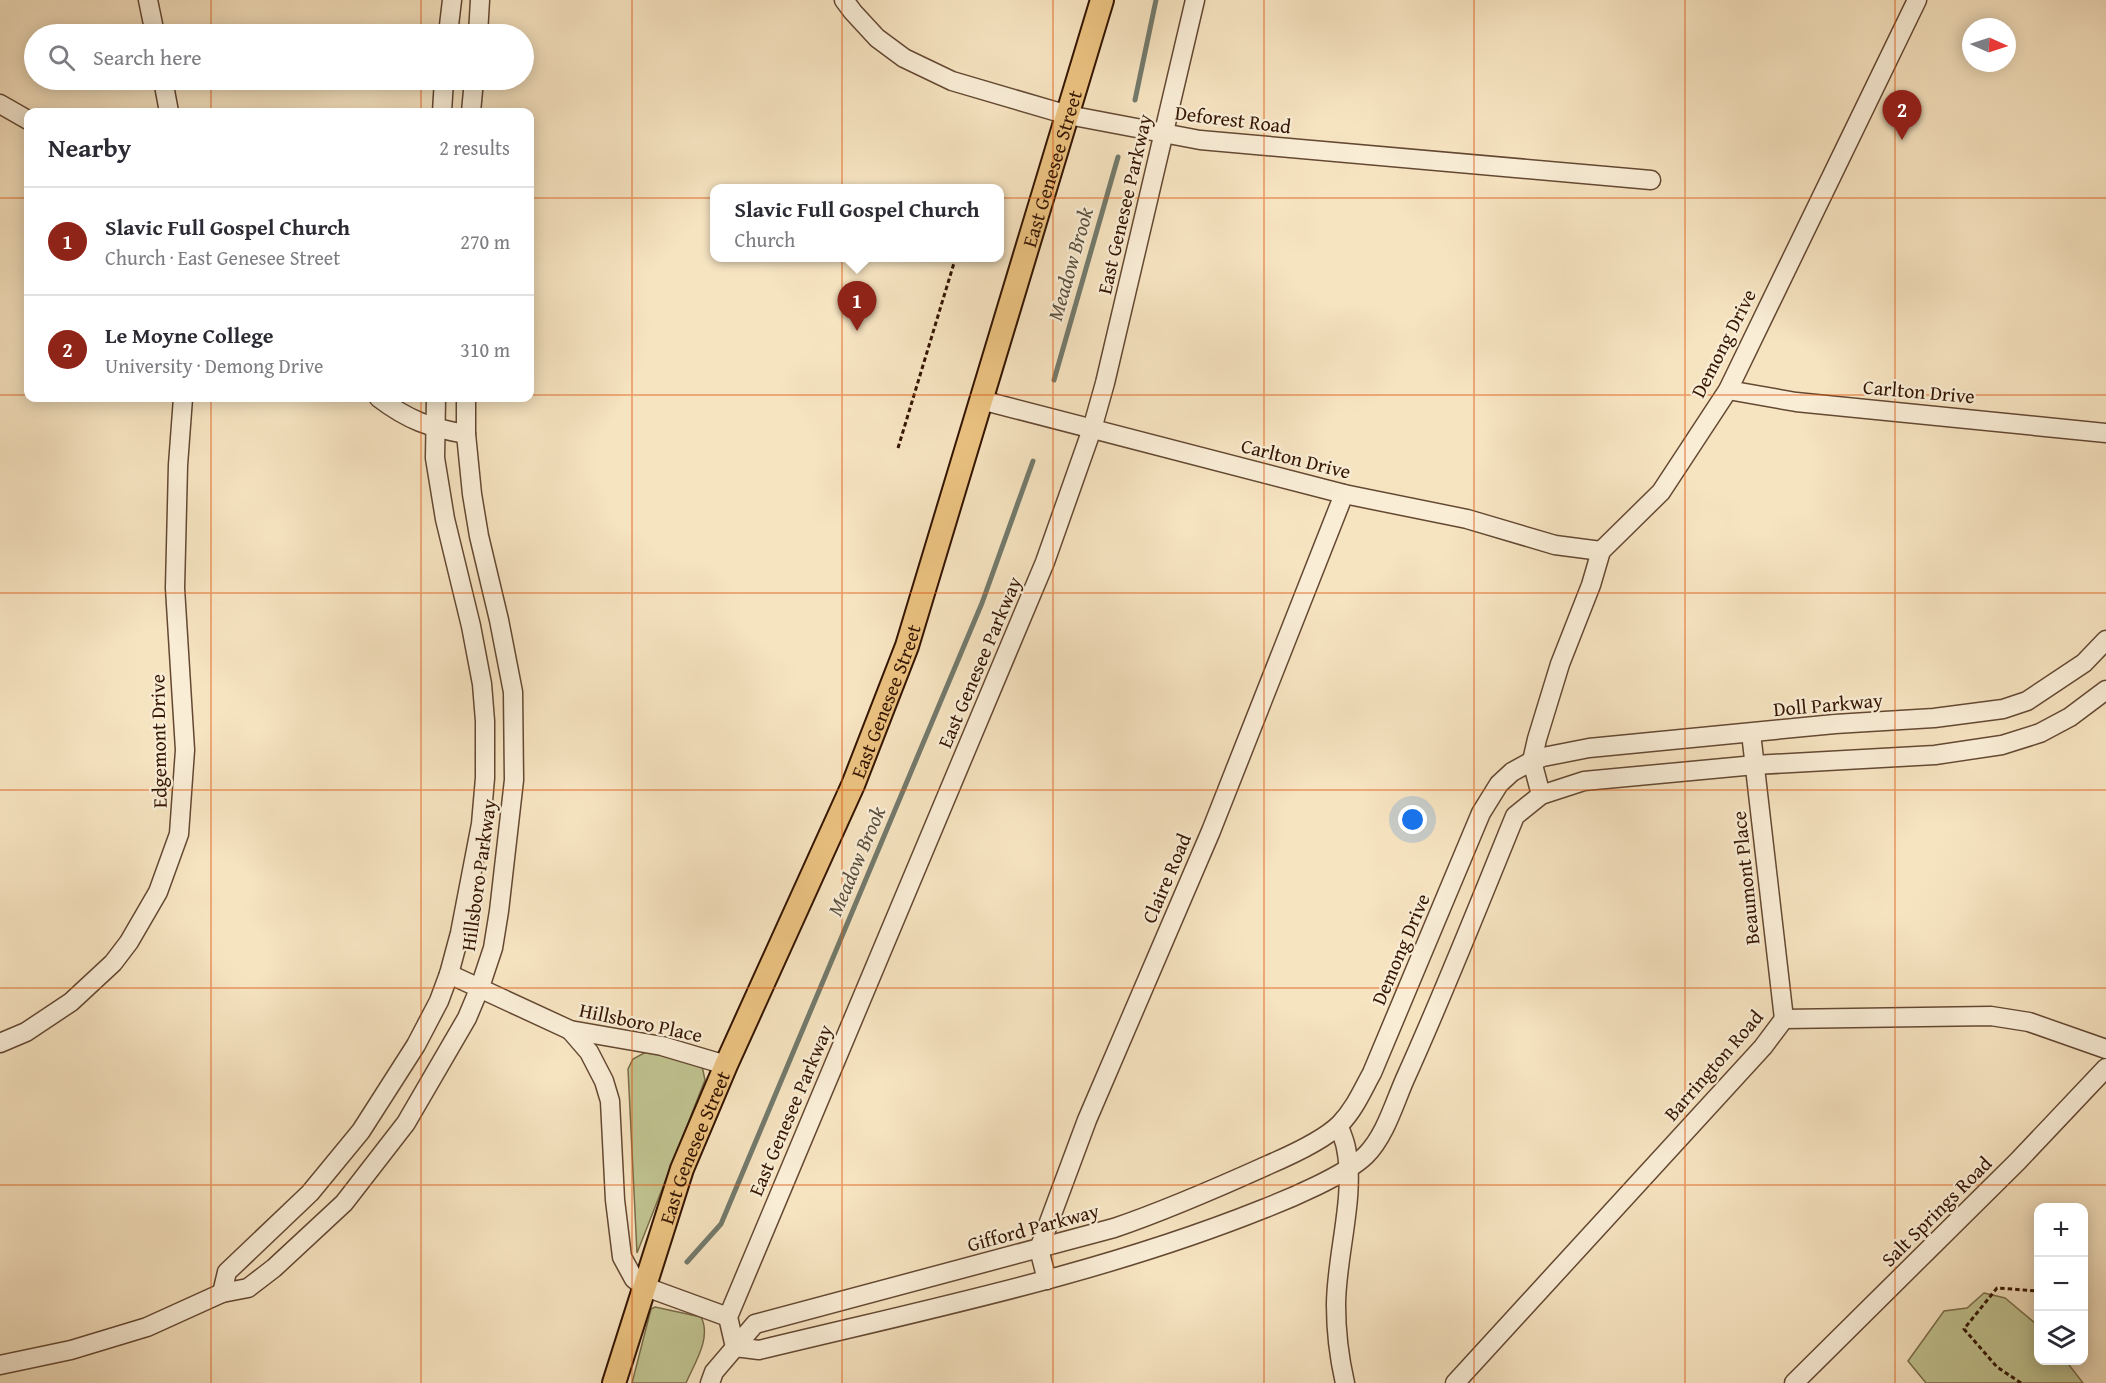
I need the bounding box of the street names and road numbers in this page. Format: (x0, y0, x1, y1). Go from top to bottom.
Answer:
street label: East Genesee Street (1014, 86, 1089, 250)
street label: Deforest Road (1173, 97, 1293, 141)
street label: East Genesee Parkway (1089, 111, 1159, 297)
street label: Demong Drive (1683, 284, 1763, 402)
street label: Carlton Drive (1862, 372, 1976, 410)
street label: Carlton Drive (1238, 430, 1354, 486)
street label: East Genesee Parkway (930, 572, 1028, 752)
street label: East Genesee Street (843, 621, 927, 782)
street label: Edgemont Drive (142, 674, 174, 808)
street label: Doll Parkway (1772, 685, 1884, 723)
street label: Hillsboro Parkway (453, 797, 503, 953)
street label: Beaumont Place (1724, 810, 1766, 946)
street label: Claire Road (1134, 828, 1198, 927)
street label: Demong Drive (1363, 889, 1437, 1009)
street label: Hillsboro Place (577, 995, 705, 1049)
street label: Barrington Road (1657, 1003, 1770, 1127)
street label: East Genesee Parkway (741, 1020, 839, 1200)
street label: East Genesee Street (651, 1066, 737, 1228)
street label: Salt Springs Road (1874, 1149, 1998, 1273)
street label: Gifford Parkway (964, 1195, 1102, 1259)

